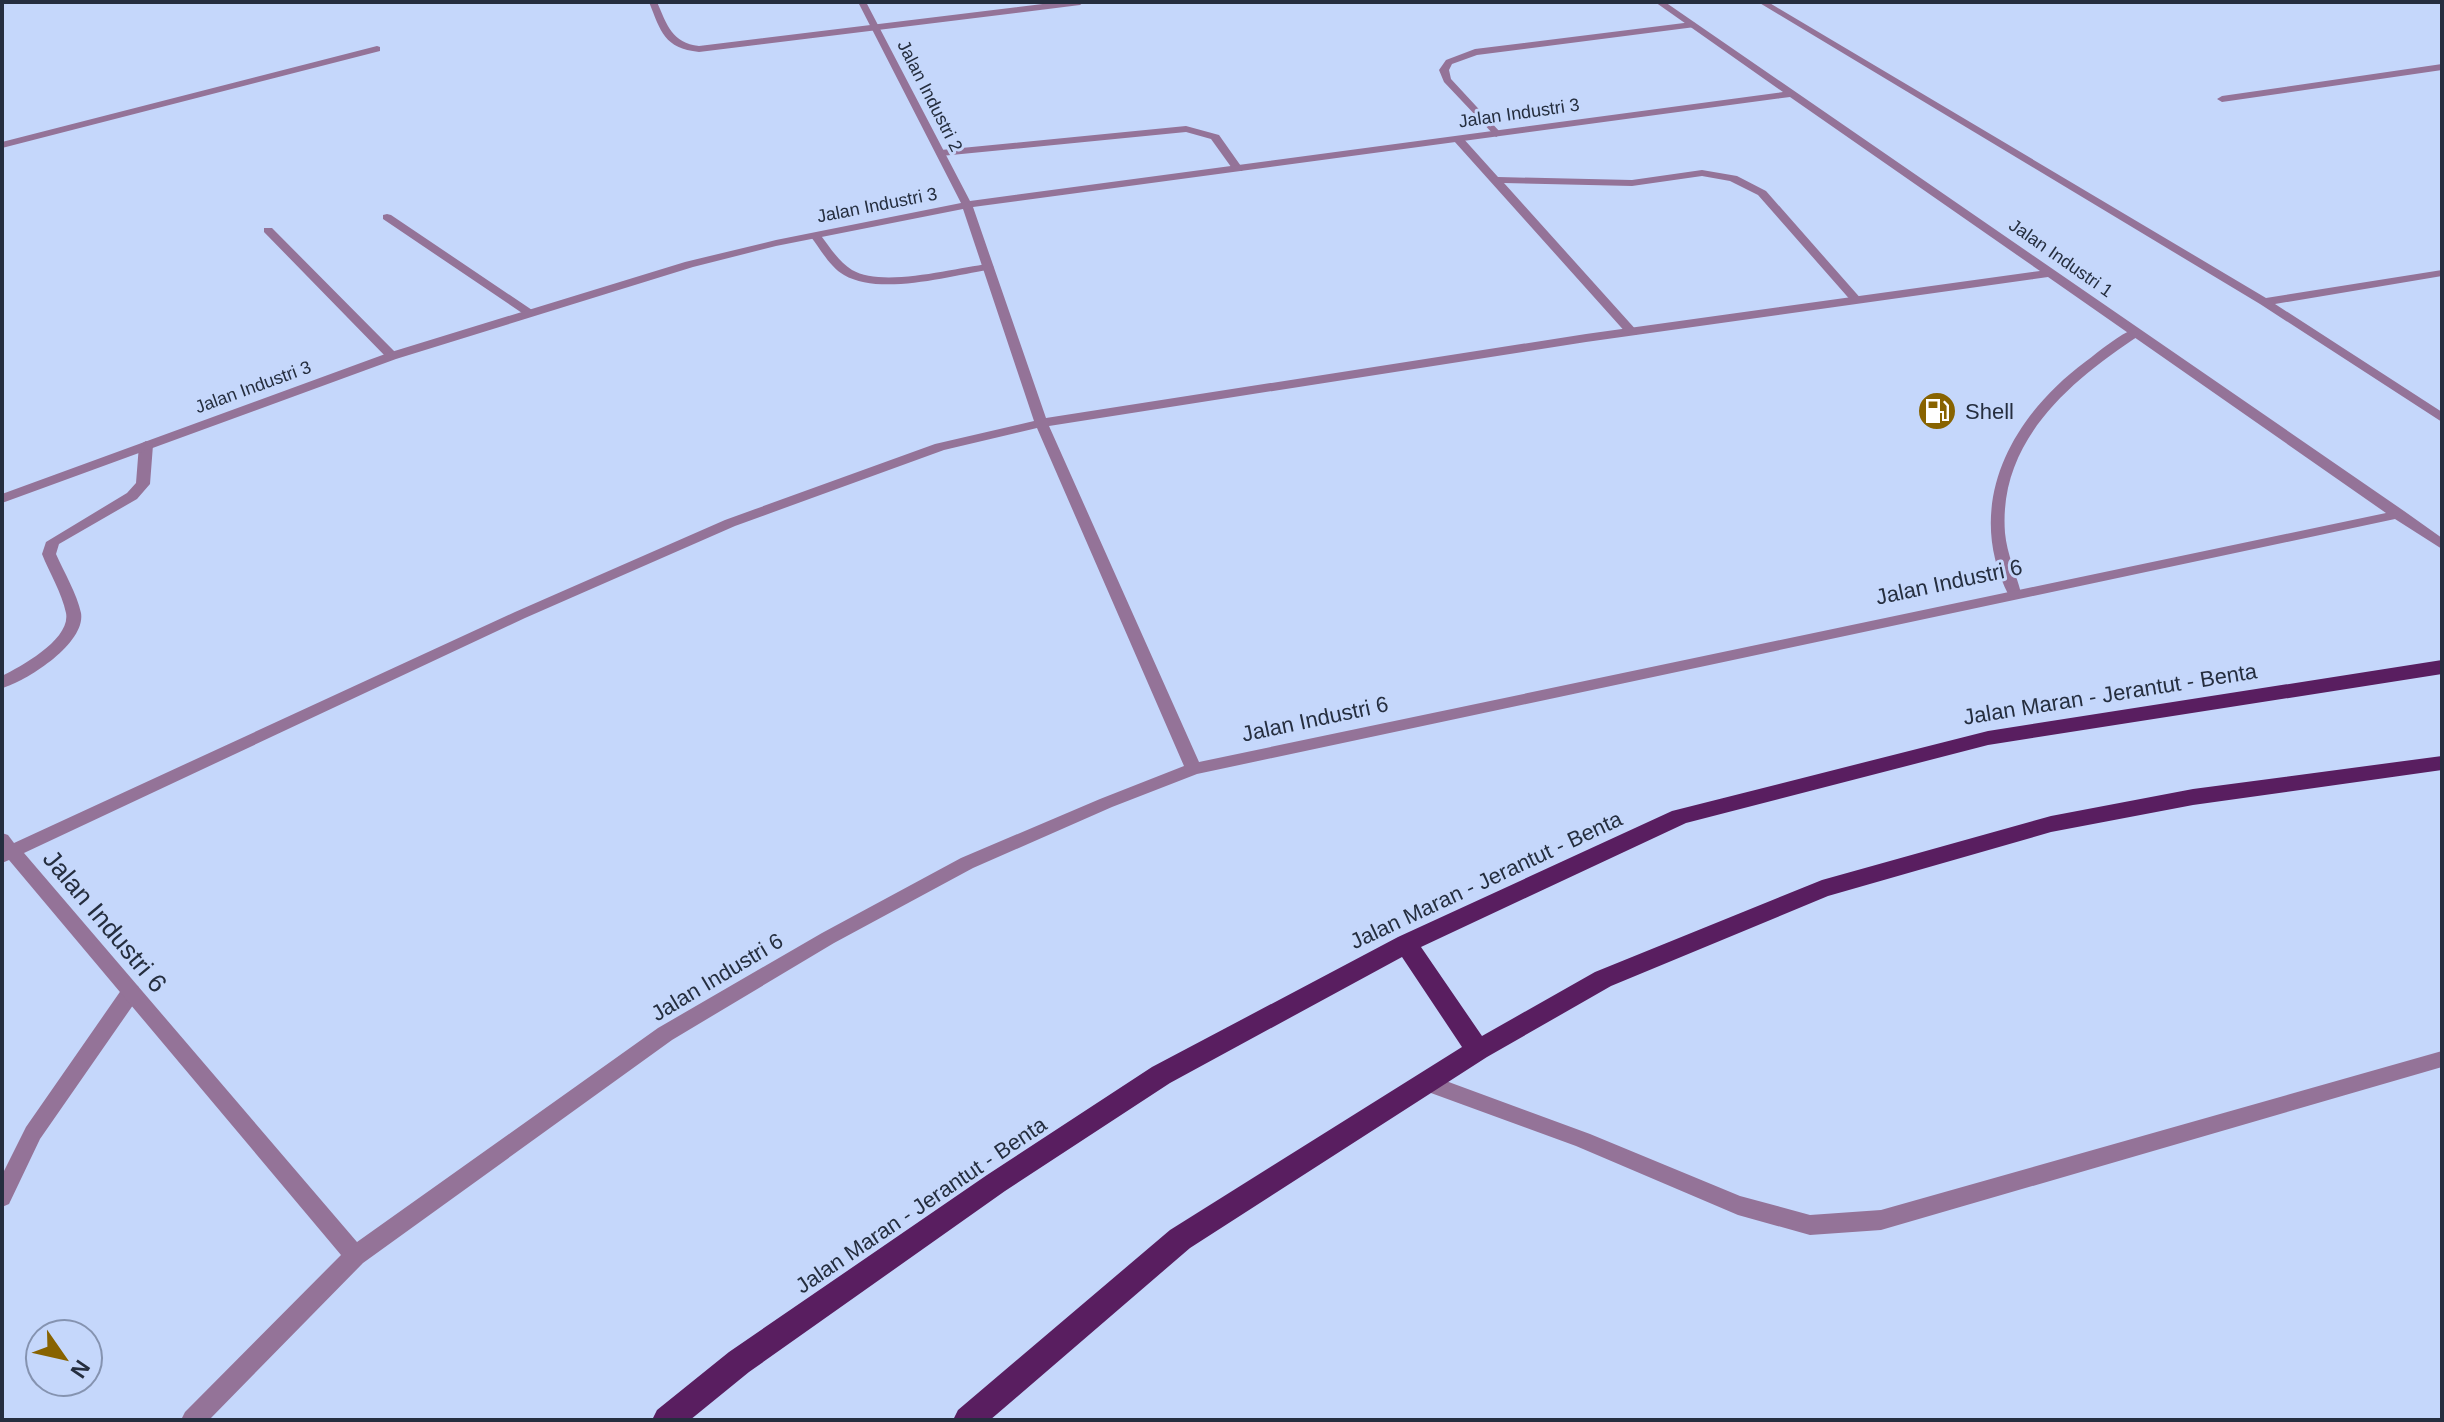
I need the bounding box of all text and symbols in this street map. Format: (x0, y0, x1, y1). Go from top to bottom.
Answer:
street label: Jalan Industri 2 (893, 37, 967, 155)
street label: Jalan Industri 3 (1457, 95, 1581, 131)
street label: Jalan Industri 3 (815, 184, 939, 226)
street label: Jalan Industri 1 (2005, 215, 2117, 301)
street label: Jalan Industri 3 (192, 357, 314, 417)
fuel station icon: Shell (1916, 390, 1958, 432)
place label: Shell (1965, 399, 2014, 424)
street label: Jalan Industri 6 (1873, 554, 2025, 610)
street label: Jalan Maran - Jerantut - Benta (1961, 658, 2259, 730)
street label: Jalan Industri 6 (1239, 691, 1391, 747)
street label: Jalan Maran - Jerantut - Benta (1346, 806, 1627, 954)
street label: Jalan Industri 6 (37, 844, 173, 998)
street label: Jalan Industri 6 (647, 928, 787, 1026)
street label: Jalan Maran - Jerantut - Benta (791, 1111, 1052, 1298)
north arrow (24, 1318, 104, 1398)
text: N (65, 1355, 95, 1382)

